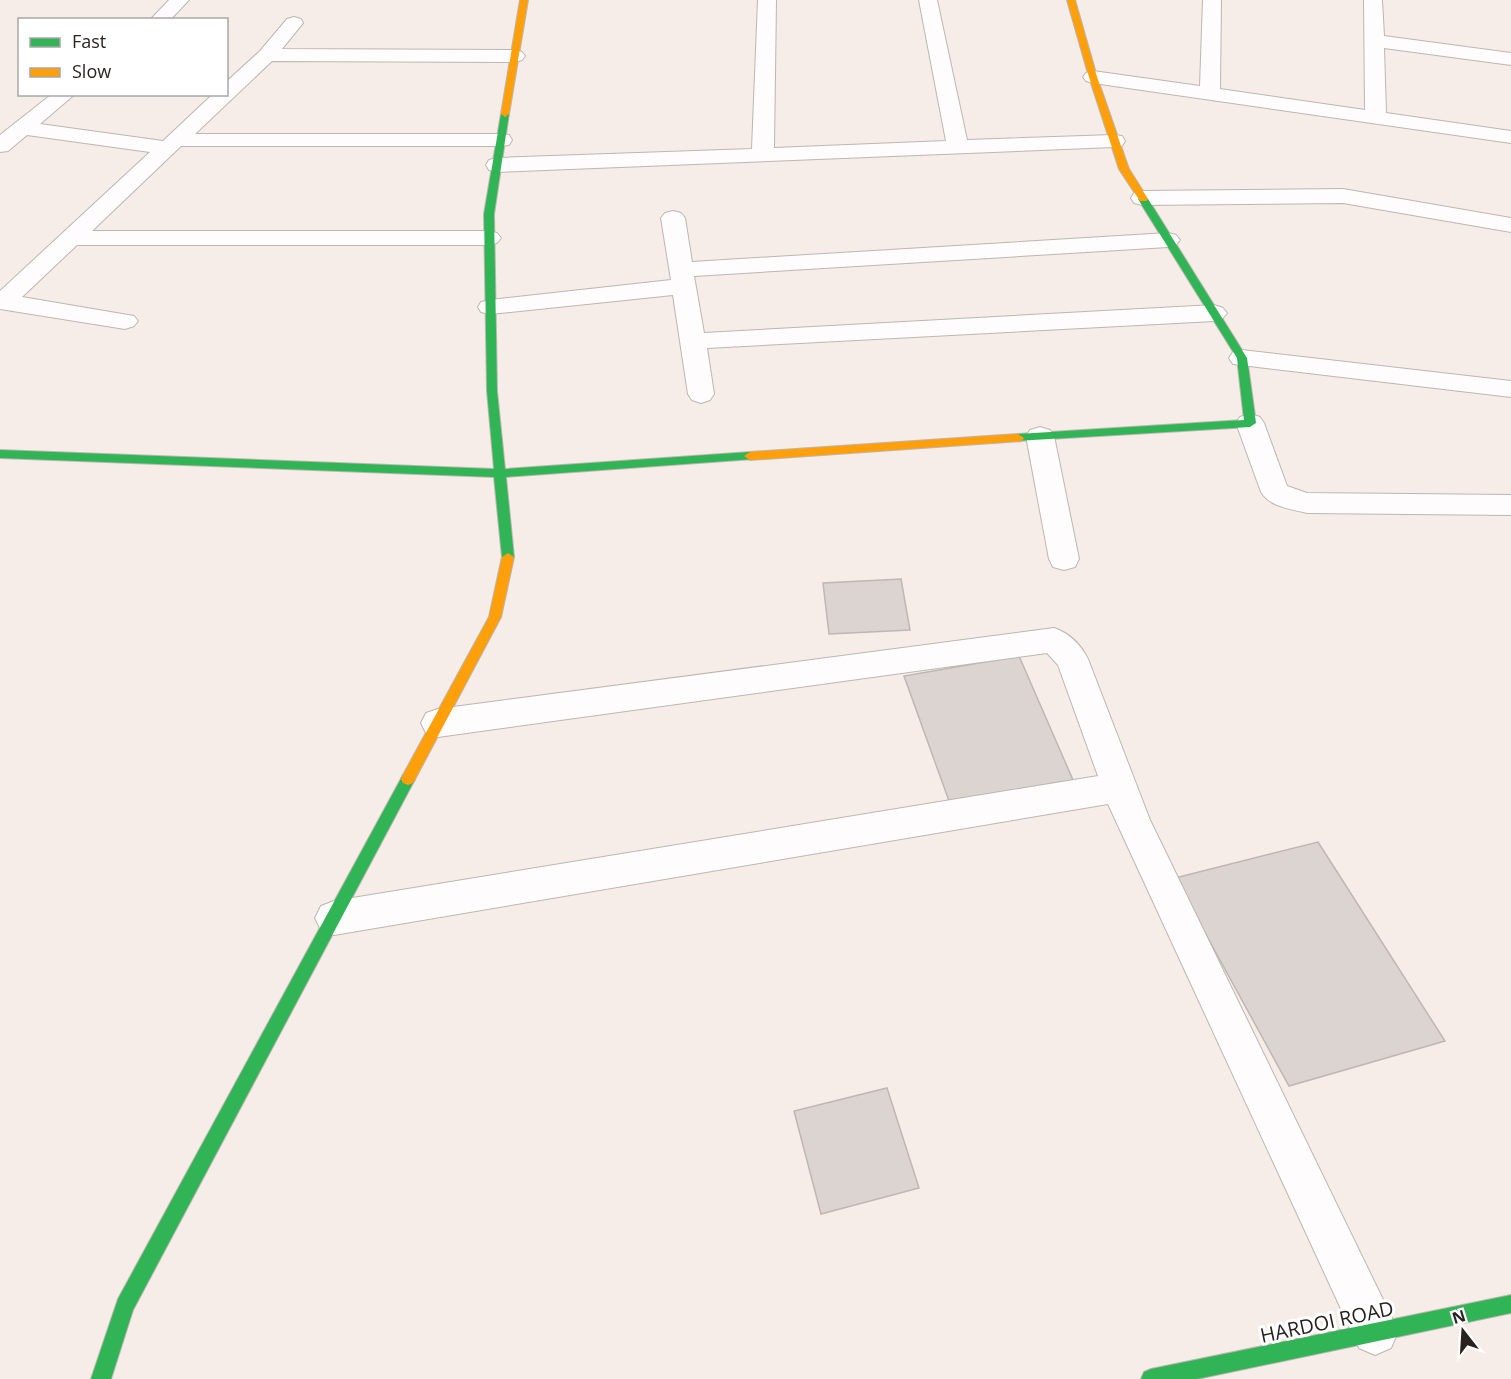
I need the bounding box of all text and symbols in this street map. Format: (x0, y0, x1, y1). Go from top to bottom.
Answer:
legend (18, 18, 228, 96)
text: Fast (72, 29, 106, 53)
text: Slow (72, 59, 111, 83)
street label: HARDOI ROAD (1258, 1294, 1396, 1349)
north arrow (1433, 1301, 1493, 1361)
text: N (1449, 1304, 1468, 1329)

